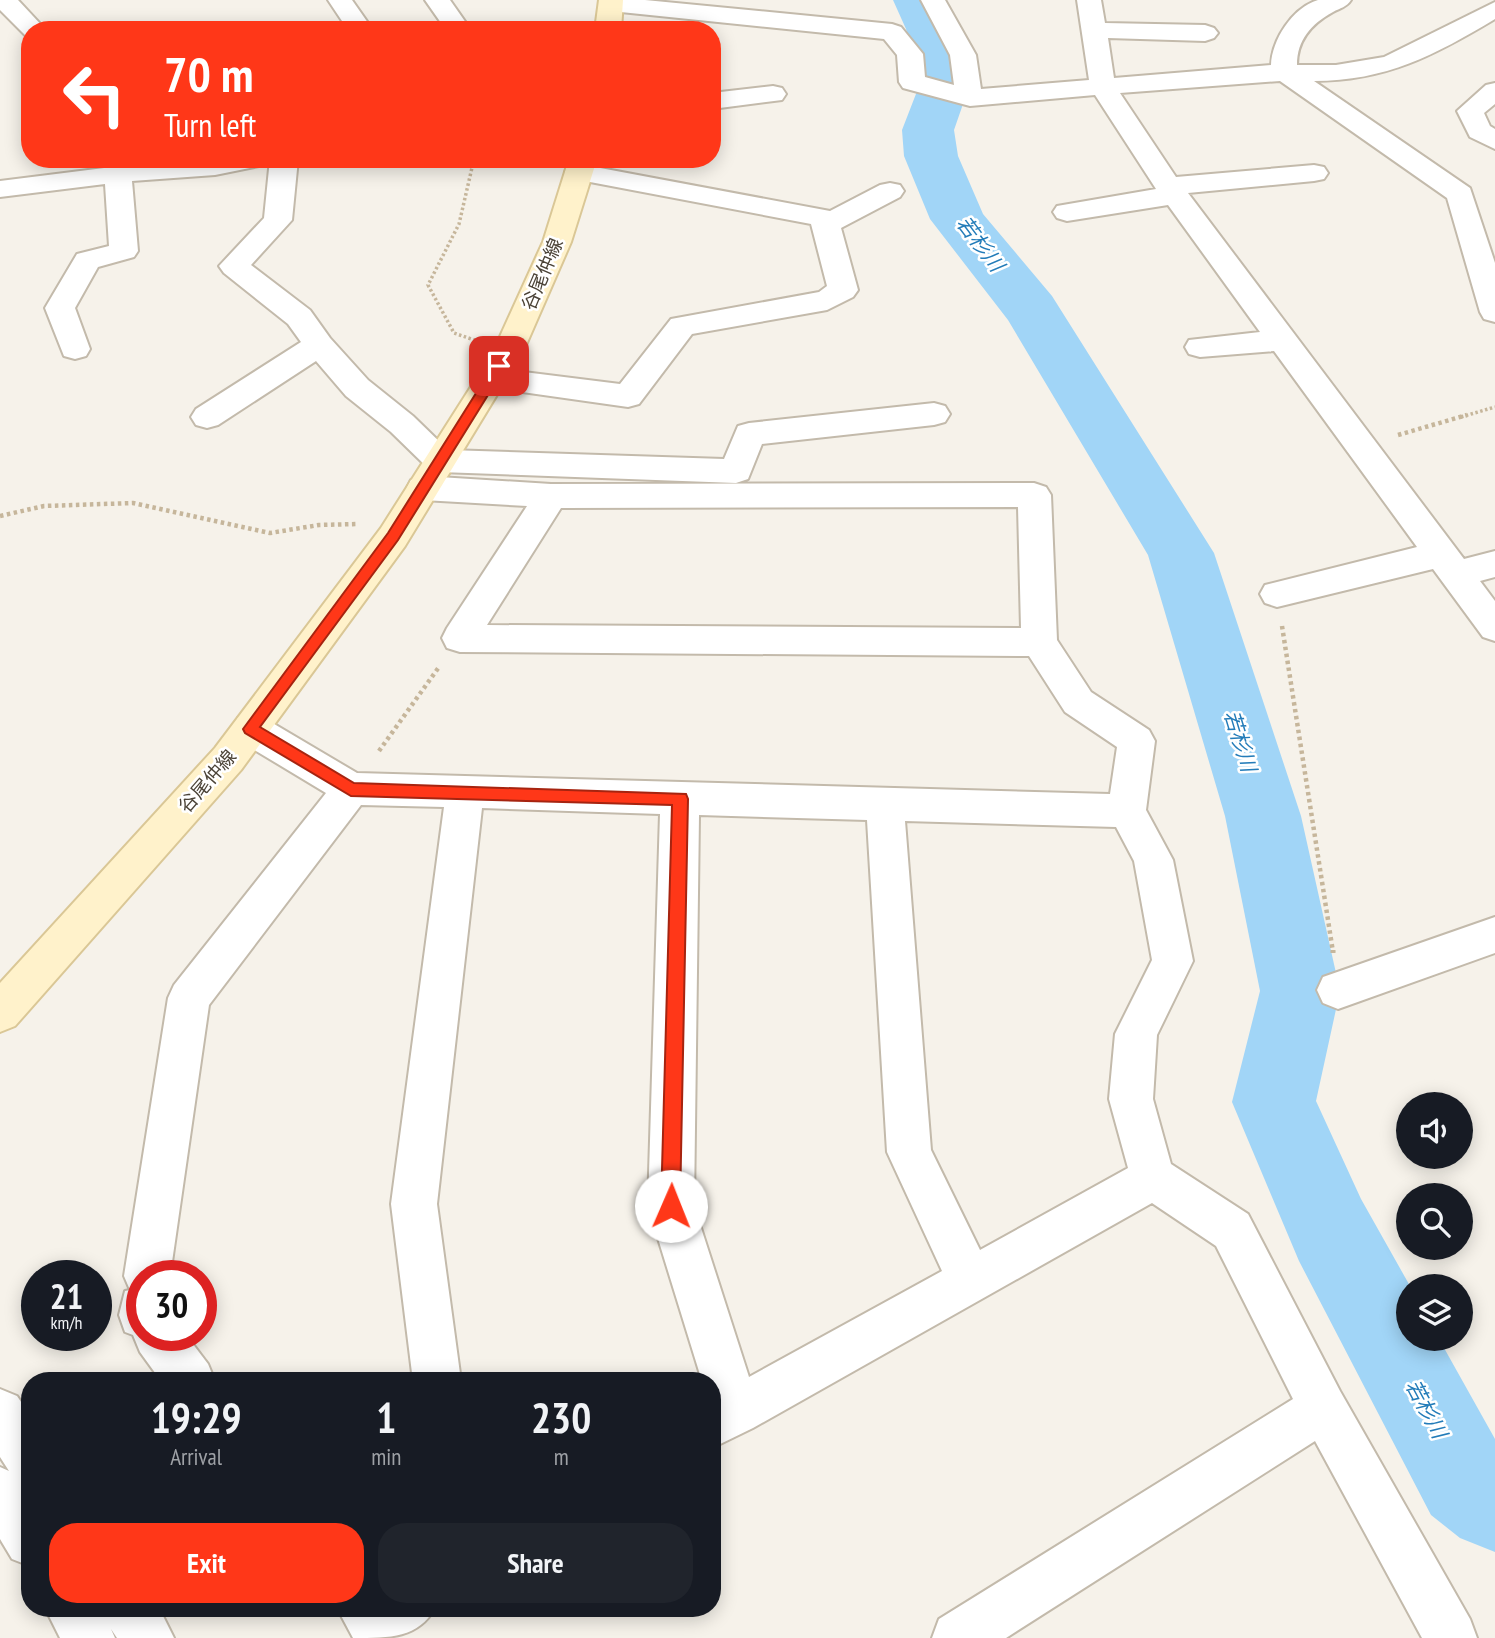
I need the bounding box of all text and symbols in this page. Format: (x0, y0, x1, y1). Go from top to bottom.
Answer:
text: 70 m (164, 42, 253, 106)
icon: left (49, 49, 140, 140)
text: Turn left (164, 104, 256, 146)
water label: 若杉川 (951, 210, 1011, 279)
street label: 谷尾仲線 (516, 234, 568, 314)
pin (469, 336, 529, 396)
icon: arrive (480, 347, 518, 385)
water label: 若杉川 (1218, 707, 1263, 777)
street label: 谷尾仲線 (173, 744, 241, 818)
map controls (1396, 1092, 1473, 1351)
button: sound (1396, 1092, 1473, 1169)
position arrow (634, 1169, 708, 1243)
button: search (1396, 1183, 1473, 1260)
speed limit sign: 30 (126, 1260, 217, 1351)
text: 21 (50, 1273, 83, 1319)
button: layers (1396, 1274, 1473, 1351)
text: km/h (51, 1311, 82, 1334)
water label: 若杉川 (1400, 1375, 1454, 1445)
text: 19:29 (151, 1390, 242, 1445)
text: 1 (376, 1390, 396, 1445)
text: 230 (531, 1390, 591, 1445)
text: Arrival (170, 1442, 222, 1471)
text: min (371, 1442, 401, 1471)
text: m (554, 1442, 569, 1471)
button: Exit (49, 1523, 364, 1603)
button: Share (378, 1523, 693, 1603)

